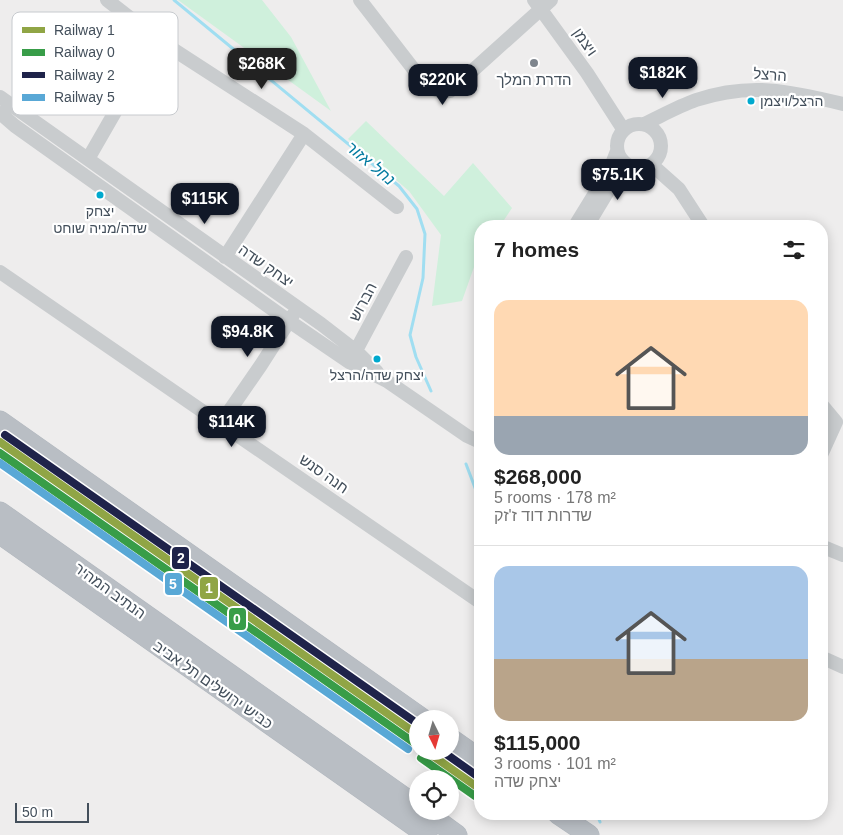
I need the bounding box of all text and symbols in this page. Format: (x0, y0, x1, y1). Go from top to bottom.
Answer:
legend (12, 12, 178, 115)
text: Railway 1 (54, 22, 115, 38)
street label: ויצמן (570, 24, 601, 59)
text: Railway 0 (54, 44, 115, 60)
pin: $268K (227, 48, 297, 90)
text: $268K (238, 55, 286, 72)
pin: $182K (628, 56, 698, 99)
marker: הדרת המלך (528, 57, 540, 69)
pin: $220K (408, 64, 478, 106)
text: $182K (639, 64, 687, 81)
street label: הרצל (753, 65, 787, 84)
text: Railway 2 (54, 67, 115, 83)
text: $220K (419, 71, 467, 88)
place label: הדרת המלך (496, 71, 572, 88)
text: Railway 5 (54, 89, 115, 105)
place label: הרצל/ויצמן (760, 93, 823, 109)
marker: הרצל/ויצמן (746, 96, 756, 106)
water label: נחל אזור (343, 138, 398, 188)
pin: $75.1K (577, 158, 659, 201)
text: $75.1K (592, 166, 644, 183)
pin: $115K (170, 182, 240, 225)
marker: יצחק שדה/מניה שוחט (95, 190, 105, 200)
text: $115K (182, 190, 228, 207)
place label: יצחק שדה/מניה שוחט (53, 203, 147, 236)
icon: filters (780, 236, 808, 264)
text: 7 homes (494, 238, 579, 261)
street label: יצחק שדה (235, 240, 297, 291)
street label: הברוש (345, 280, 380, 324)
pin: $94.8K (207, 316, 289, 358)
text: $94.8K (222, 323, 274, 340)
icon: home (606, 333, 696, 423)
marker: יצחק שדה/הרצל (372, 354, 382, 364)
place label: יצחק שדה/הרצל (330, 367, 424, 383)
pin: $114K (197, 406, 267, 448)
text: $114K (209, 413, 255, 430)
street label: חנה סנש (297, 451, 352, 497)
text: $268,000 (494, 465, 582, 488)
text: 5 rooms · 178 m² (494, 489, 616, 506)
text: שדרות דוד ז'זק (494, 507, 592, 524)
line badge: 2 (171, 546, 190, 570)
text: 2 (177, 550, 185, 566)
street label: הנתיב המהיר (71, 559, 149, 622)
line badge: 5 (164, 572, 183, 596)
text: 5 (169, 576, 177, 592)
line badge: 1 (199, 576, 219, 600)
text: 1 (205, 580, 213, 596)
icon: home (606, 598, 696, 688)
line badge: 0 (228, 607, 247, 631)
text: 0 (233, 611, 241, 627)
street label: כביש ירושלים תל אביב (150, 637, 276, 732)
north arrow (409, 710, 459, 760)
map controls (409, 710, 459, 820)
text: $115,000 (494, 731, 580, 754)
text: 3 rooms · 101 m² (494, 755, 616, 772)
button: locate (409, 770, 459, 820)
text: יצחק שדה (494, 773, 562, 790)
scale bar (15, 800, 89, 823)
text: 50 m (22, 804, 53, 820)

